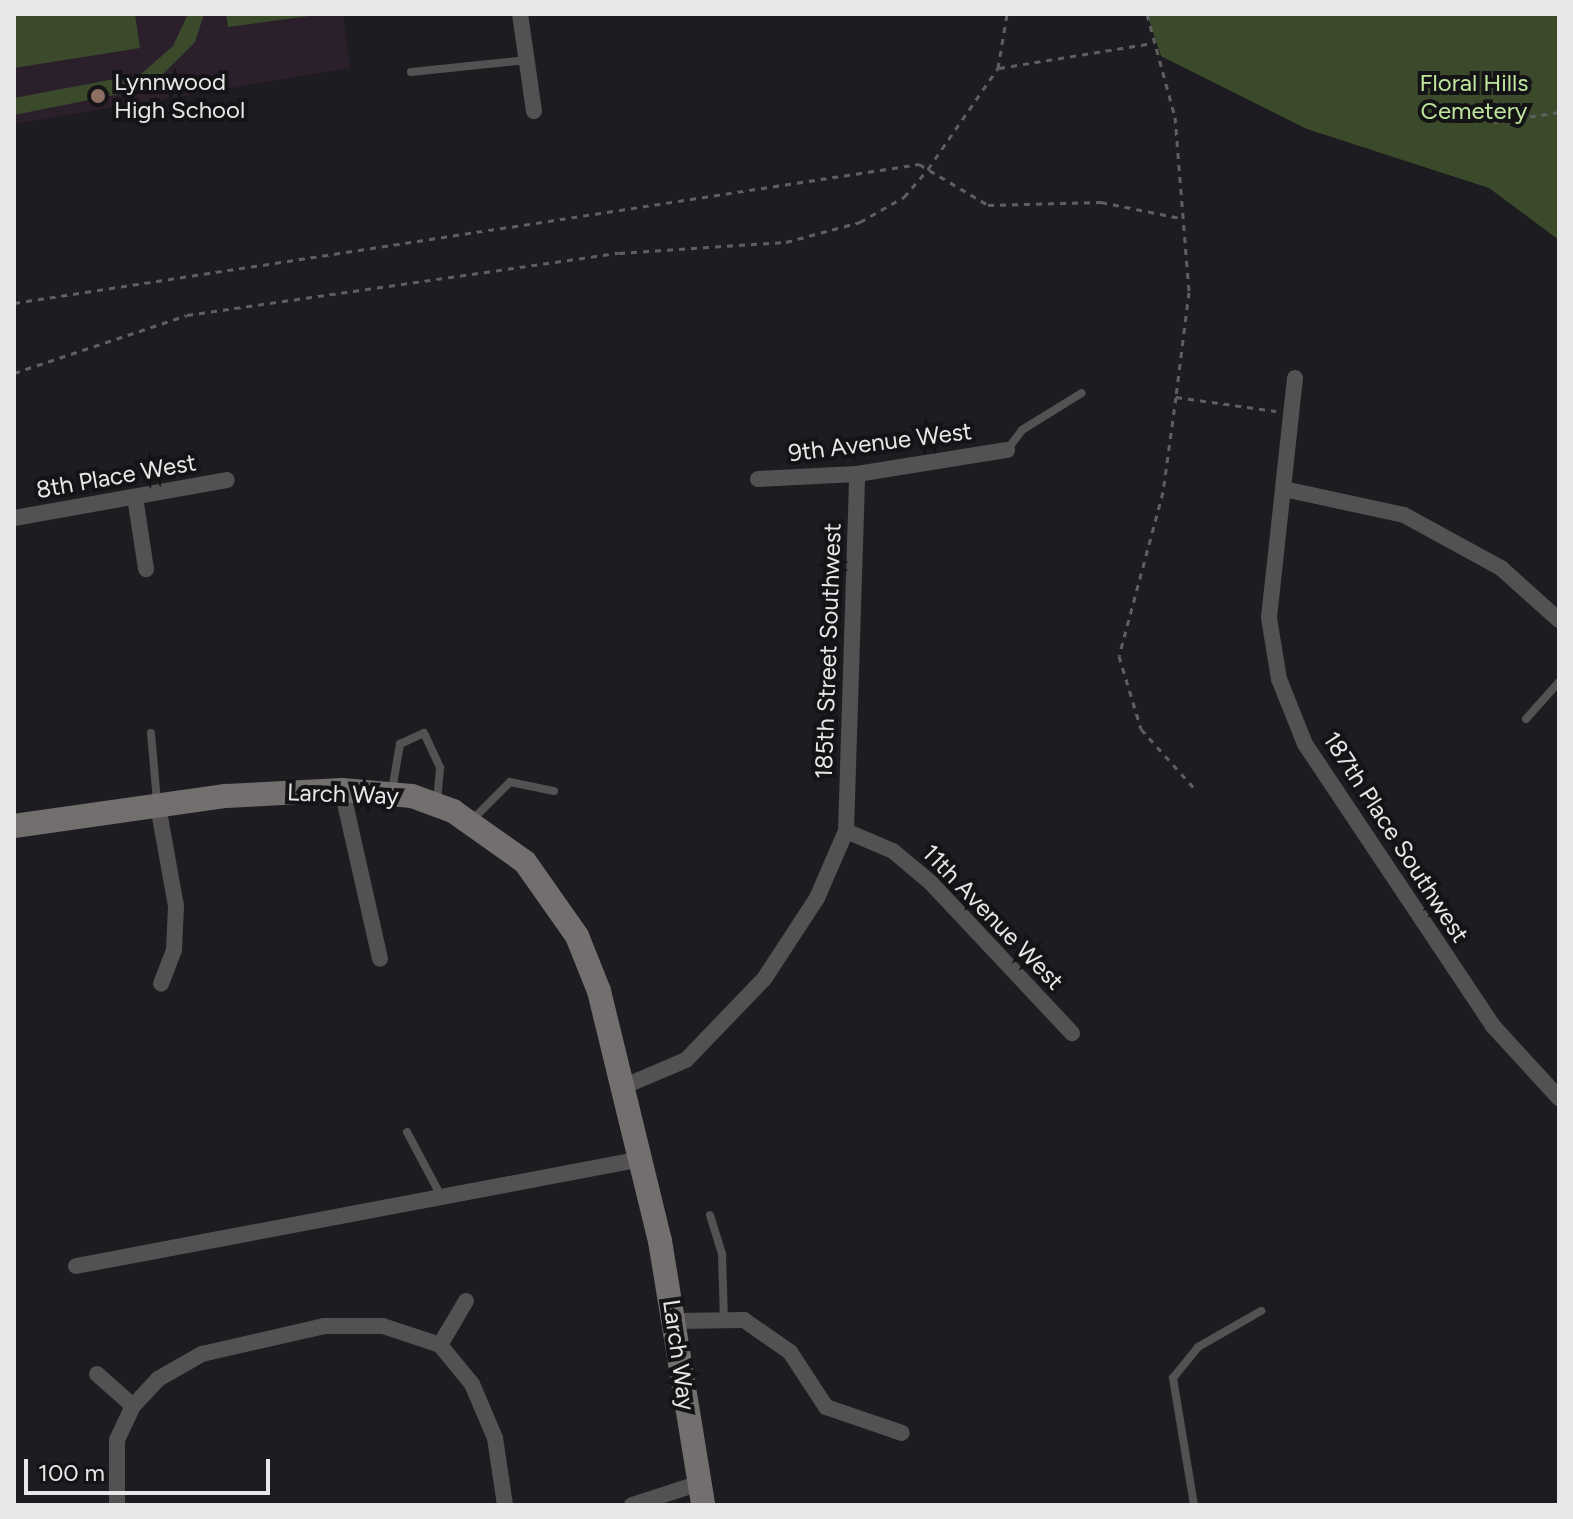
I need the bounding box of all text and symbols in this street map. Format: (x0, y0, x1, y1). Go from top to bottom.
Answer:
place label: Lynnwood High School (114, 68, 245, 124)
park label: Floral Hills Cemetery (1419, 69, 1529, 125)
marker: Lynnwood High School (89, 87, 107, 105)
street label: 9th Avenue West (787, 416, 973, 468)
street label: 8th Place West (34, 448, 198, 504)
street label: 185th Street Southwest (809, 522, 847, 780)
street label: 187th Place Southwest (1317, 726, 1475, 948)
street label: Larch Way (287, 778, 399, 810)
street label: 11th Avenue West (916, 838, 1070, 996)
street label: Larch Way (657, 1298, 701, 1412)
scale bar (28, 1443, 274, 1493)
text: 100 m (38, 1458, 105, 1487)

